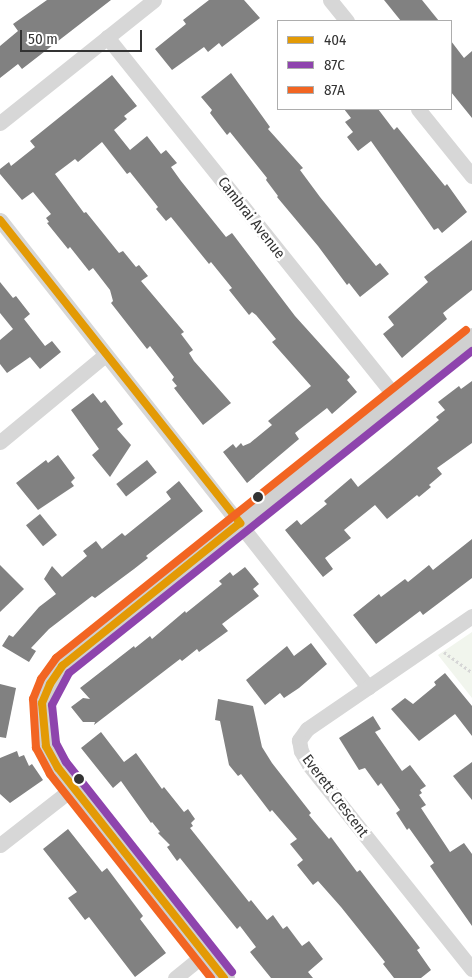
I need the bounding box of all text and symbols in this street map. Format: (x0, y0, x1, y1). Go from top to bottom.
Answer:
scale bar (22, 20, 145, 52)
legend (277, 20, 452, 110)
text: 50 m (28, 30, 58, 48)
text: 404 (324, 31, 346, 49)
text: 87C (324, 56, 345, 74)
text: 87A (324, 81, 345, 99)
street label: Cambrai Avenue (213, 174, 289, 262)
unlabelled marker (253, 492, 263, 502)
street label: Everett Crescent (298, 751, 372, 841)
unlabelled marker (74, 774, 84, 784)

